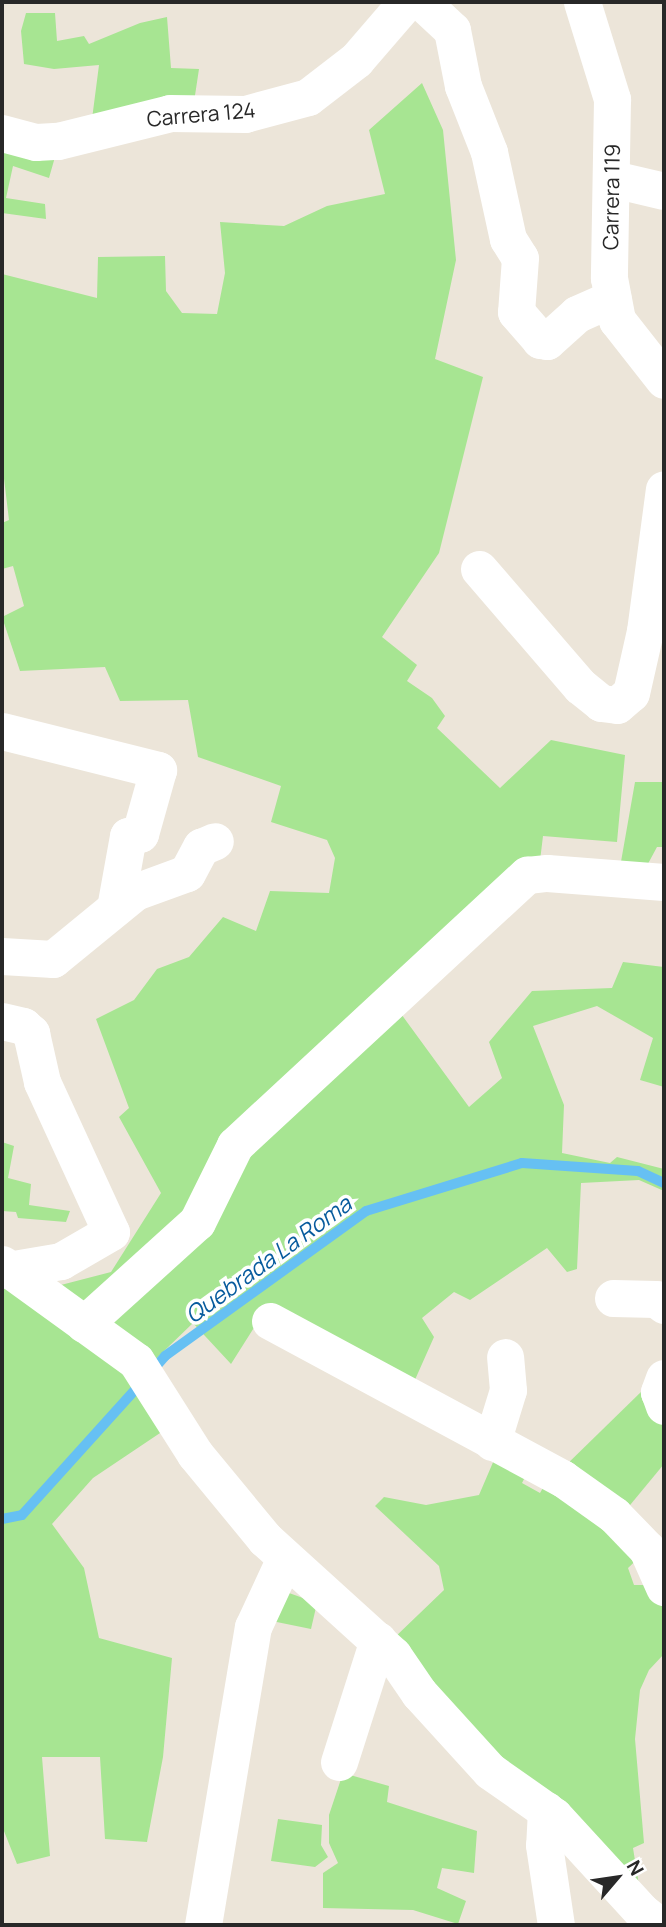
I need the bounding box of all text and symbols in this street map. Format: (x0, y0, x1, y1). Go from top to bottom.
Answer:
street label: Carrera 124 (146, 97, 256, 131)
street label: Carrera 119 (597, 144, 625, 250)
water label: Quebrada La Roma (180, 1190, 356, 1328)
north arrow (582, 1843, 652, 1913)
text: N (621, 1856, 650, 1880)

